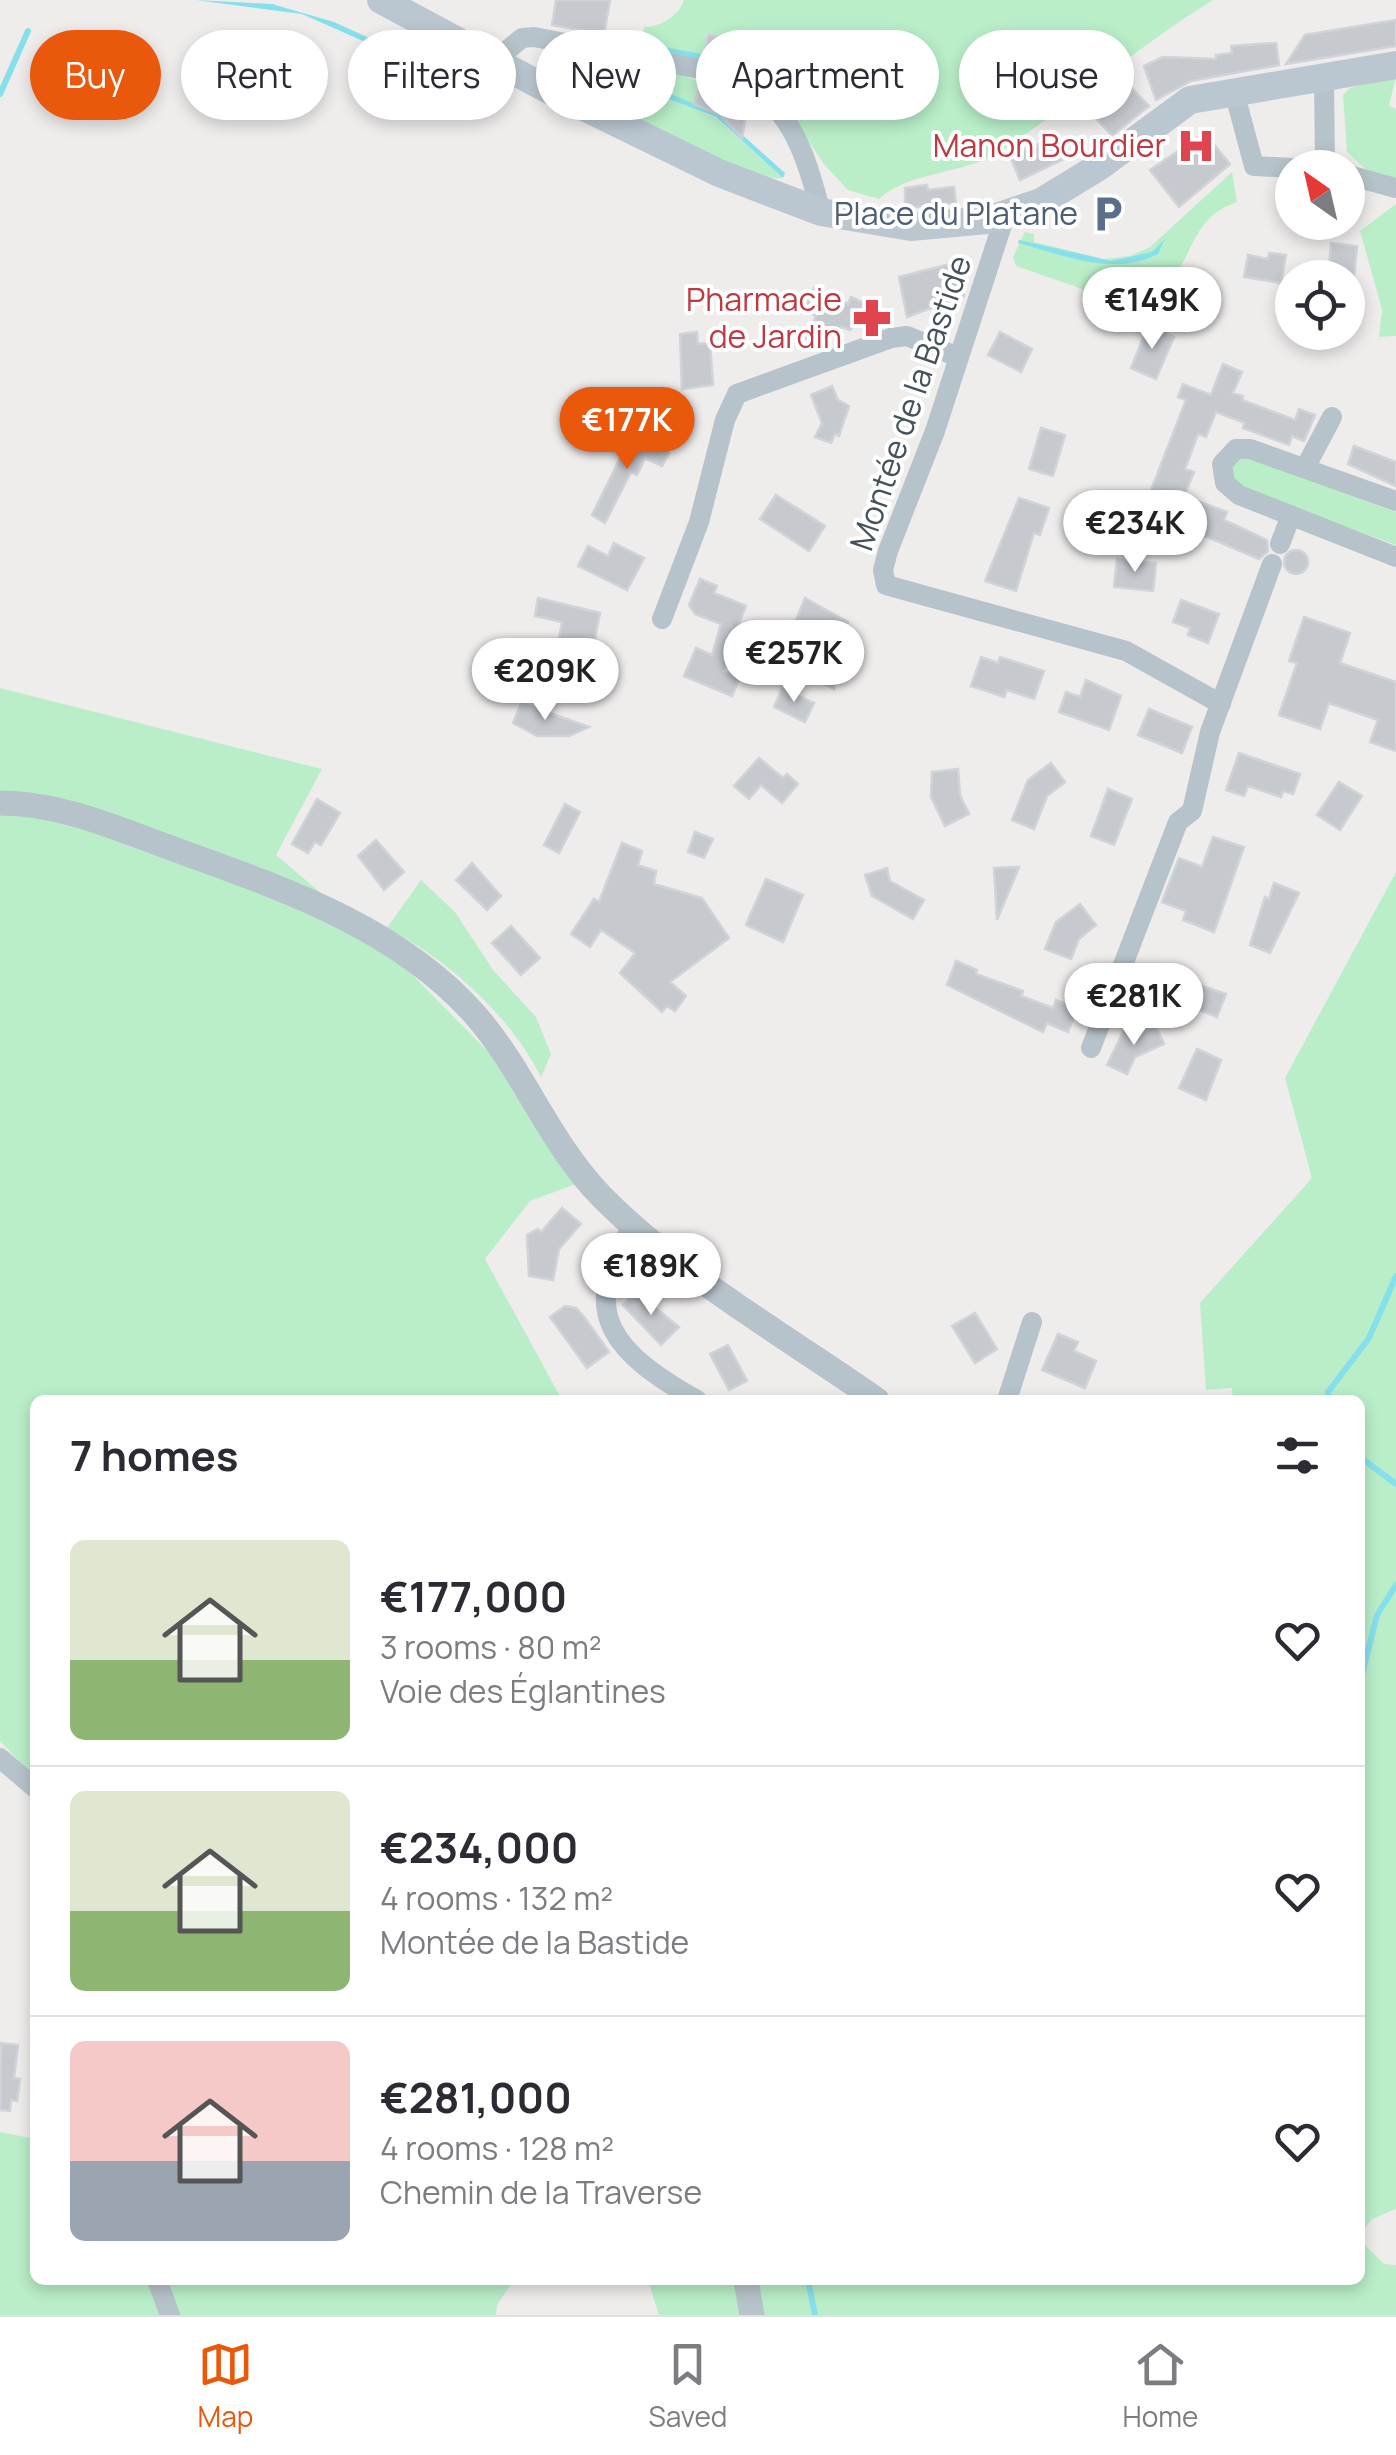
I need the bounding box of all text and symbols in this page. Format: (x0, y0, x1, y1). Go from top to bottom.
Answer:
chip: Buy (30, 30, 161, 120)
chip: Rent (181, 30, 328, 120)
chip: Filters (348, 30, 516, 120)
chip: New (536, 30, 676, 120)
chip: Apartment (696, 30, 939, 120)
chip: House (959, 30, 1134, 120)
place label: Manon Bourdier (933, 123, 1166, 167)
hospital icon: Manon Bourdier (1175, 125, 1217, 167)
north arrow (1275, 150, 1365, 240)
map controls (1275, 150, 1365, 350)
place label: Place du Platane (834, 191, 1078, 235)
parking icon: Place du Platane (1087, 193, 1129, 235)
street label: Montée de la Bastide (839, 249, 981, 556)
button: locate (1275, 260, 1365, 350)
pin: €149K (1082, 267, 1222, 352)
place label: Pharmacie de Jardin (686, 277, 842, 358)
text: €149K (1104, 277, 1200, 321)
pharmacy icon: Pharmacie de Jardin (851, 297, 893, 339)
pin: €177K (557, 387, 697, 472)
text: €177K (582, 397, 672, 441)
pin: €234K (1065, 490, 1205, 575)
text: €234K (1085, 500, 1185, 544)
pin: €257K (724, 620, 864, 705)
text: €257K (745, 630, 843, 674)
pin: €209K (475, 638, 615, 723)
text: €209K (494, 648, 596, 692)
pin: €281K (1064, 963, 1204, 1048)
text: €281K (1086, 973, 1182, 1017)
pin: €189K (581, 1233, 721, 1318)
text: €189K (603, 1243, 699, 1287)
text: 7 homes (70, 1426, 238, 1484)
icon: filters (1270, 1428, 1325, 1483)
text: €177,000 (380, 1567, 567, 1625)
icon: home (150, 1580, 270, 1700)
icon: heart (1270, 1613, 1325, 1668)
text: 3 rooms · 80 m² (380, 1625, 602, 1669)
text: Voie des Églantines (380, 1669, 666, 1713)
text: €234,000 (380, 1818, 578, 1876)
icon: home (150, 1831, 270, 1951)
icon: heart (1270, 1864, 1325, 1919)
text: 4 rooms · 132 m² (380, 1876, 613, 1920)
text: Montée de la Bastide (380, 1920, 689, 1964)
text: €281,000 (380, 2068, 572, 2126)
icon: home (150, 2081, 270, 2201)
icon: heart (1270, 2114, 1325, 2169)
text: 4 rooms · 128 m² (380, 2126, 614, 2170)
text: Chemin de la Traverse (380, 2170, 702, 2214)
tab: Map (198, 2337, 253, 2435)
tab: Saved (649, 2337, 727, 2435)
tab: Home (1123, 2337, 1198, 2435)

